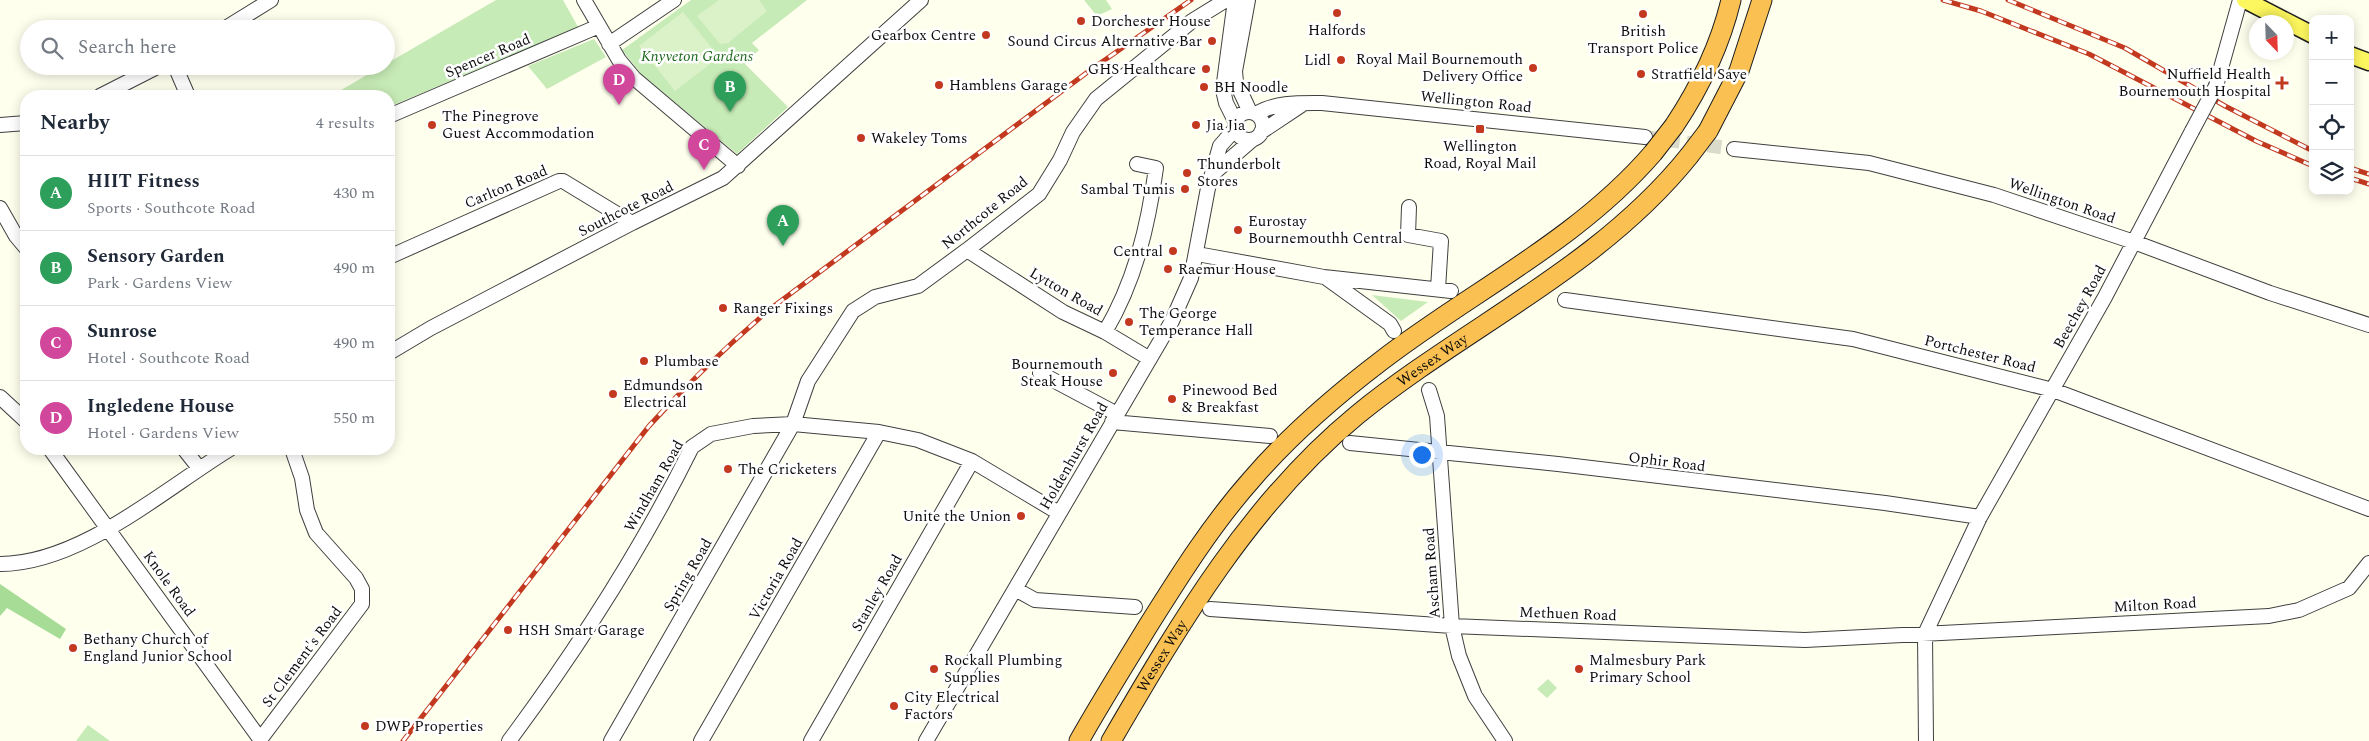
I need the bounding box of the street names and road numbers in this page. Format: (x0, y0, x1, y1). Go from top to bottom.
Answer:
street label: Spencer Road (442, 28, 534, 84)
street label: Wellington Road (1419, 85, 1533, 119)
street label: Carlton Road (461, 159, 551, 215)
street label: Northcote Road (937, 171, 1033, 255)
street label: Wellington Road (2005, 172, 2119, 230)
street label: Southcote Road (574, 175, 678, 243)
street label: Beechey Road (2048, 261, 2112, 353)
street label: Lytton Road (1025, 262, 1107, 322)
street label: Wessex Way (1392, 327, 1473, 392)
street label: Portchester Road (1922, 329, 2038, 379)
street label: Holdenhurst Road (1034, 398, 1114, 514)
street label: Windham Road (618, 436, 690, 536)
street label: Ophir Road (1627, 446, 1707, 478)
street label: Ascham Road (1417, 527, 1447, 619)
street label: Victoria Road (743, 533, 809, 625)
street label: Spring Road (658, 534, 718, 616)
street label: Knole Road (137, 546, 201, 622)
street label: Stanley Road (846, 550, 908, 636)
street label: Milton Road (2113, 591, 2197, 619)
street label: St Clement's Road (256, 601, 348, 713)
street label: Methuen Road (1519, 601, 1617, 627)
street label: Wessex Way (1131, 614, 1193, 697)

